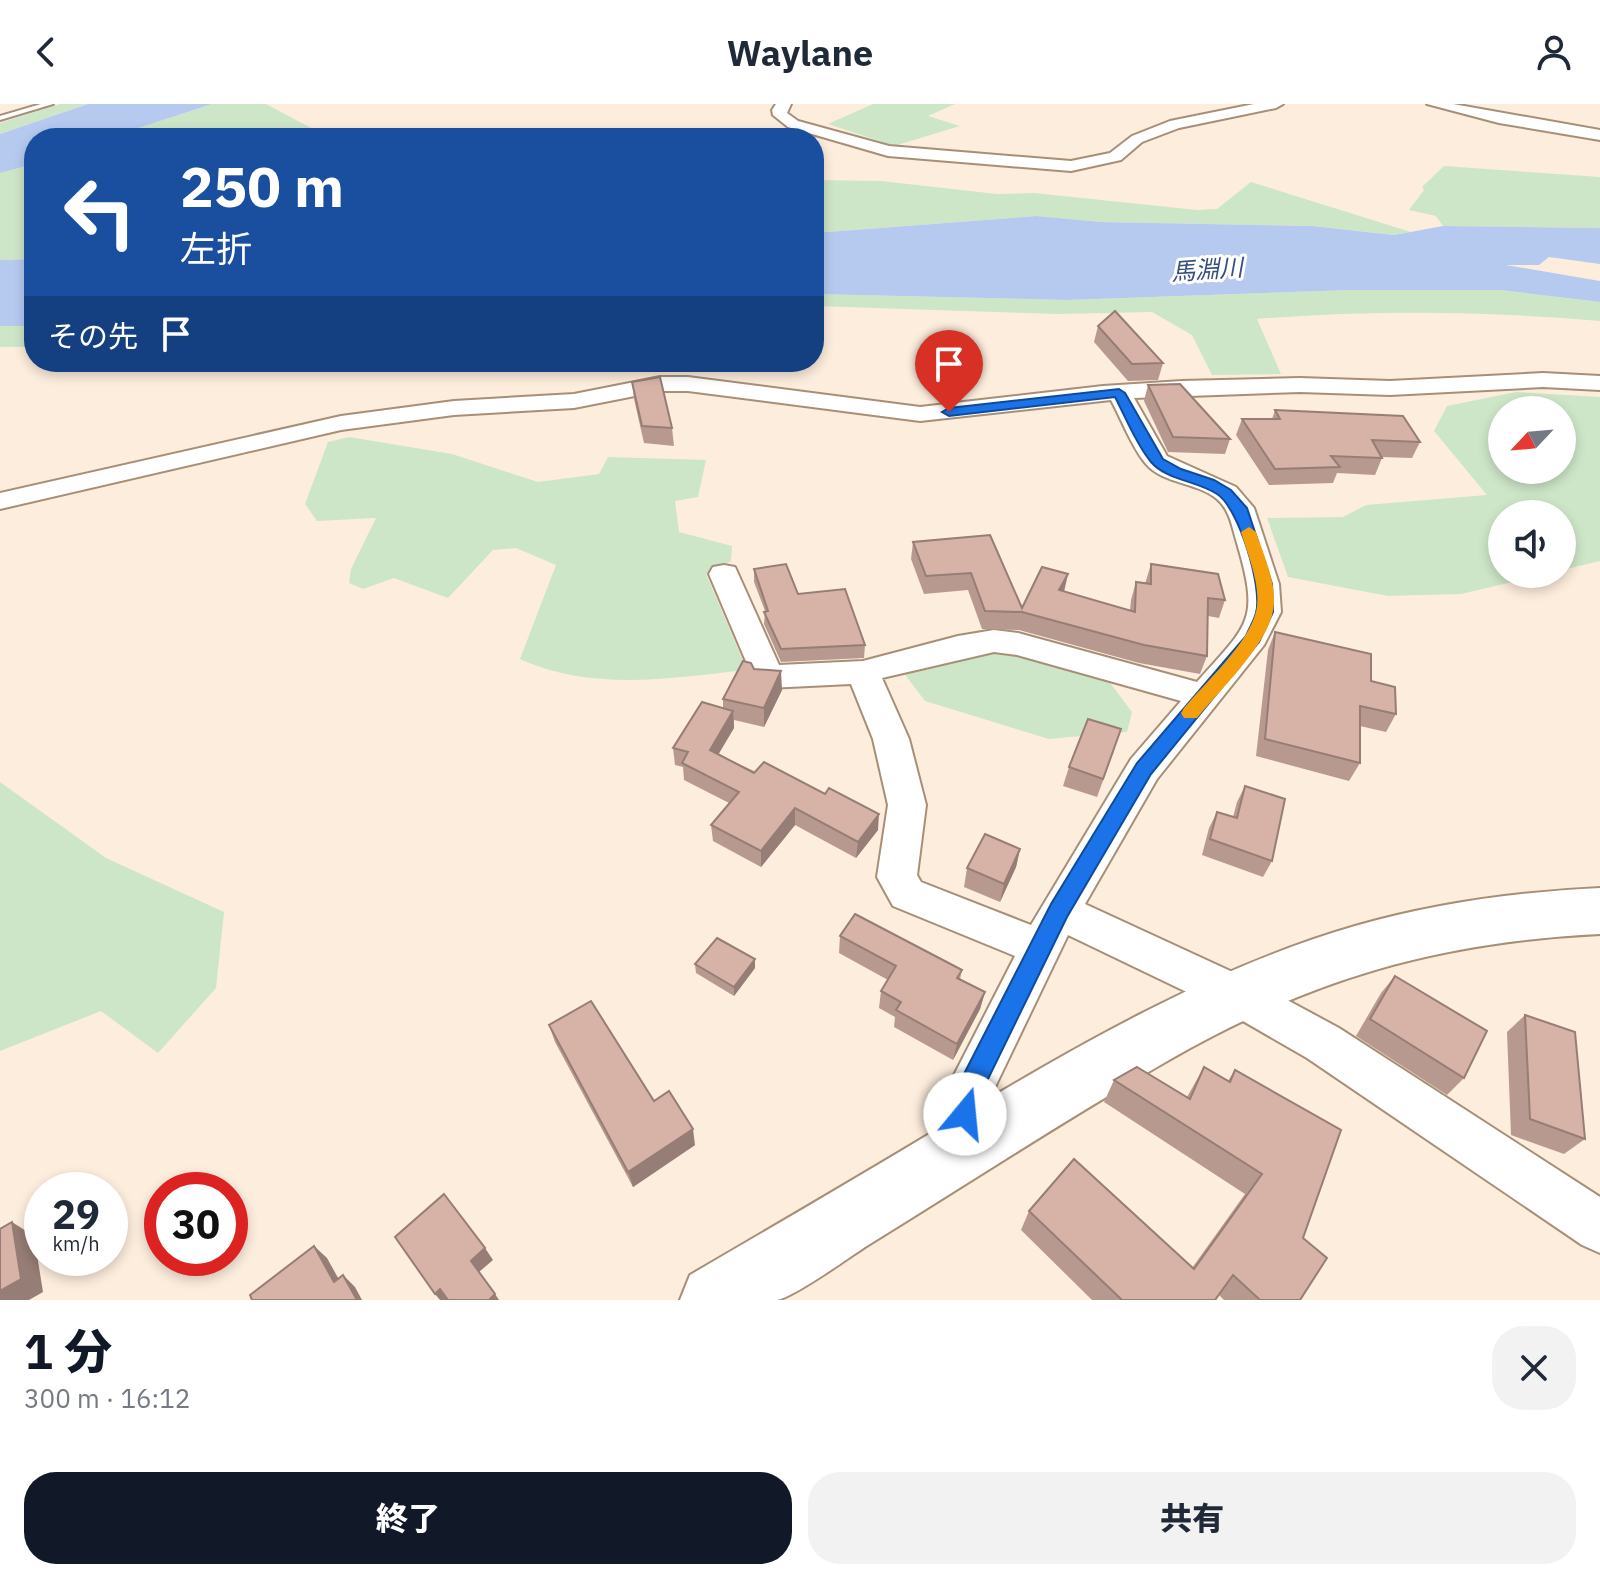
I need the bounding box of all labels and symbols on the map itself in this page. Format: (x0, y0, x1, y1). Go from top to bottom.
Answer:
water label: 馬淵川 (1170, 250, 1247, 287)
pin (915, 330, 983, 412)
north arrow (1488, 396, 1576, 484)
position arrow (923, 1072, 1007, 1156)
speed limit sign: 30 (144, 1172, 248, 1276)

